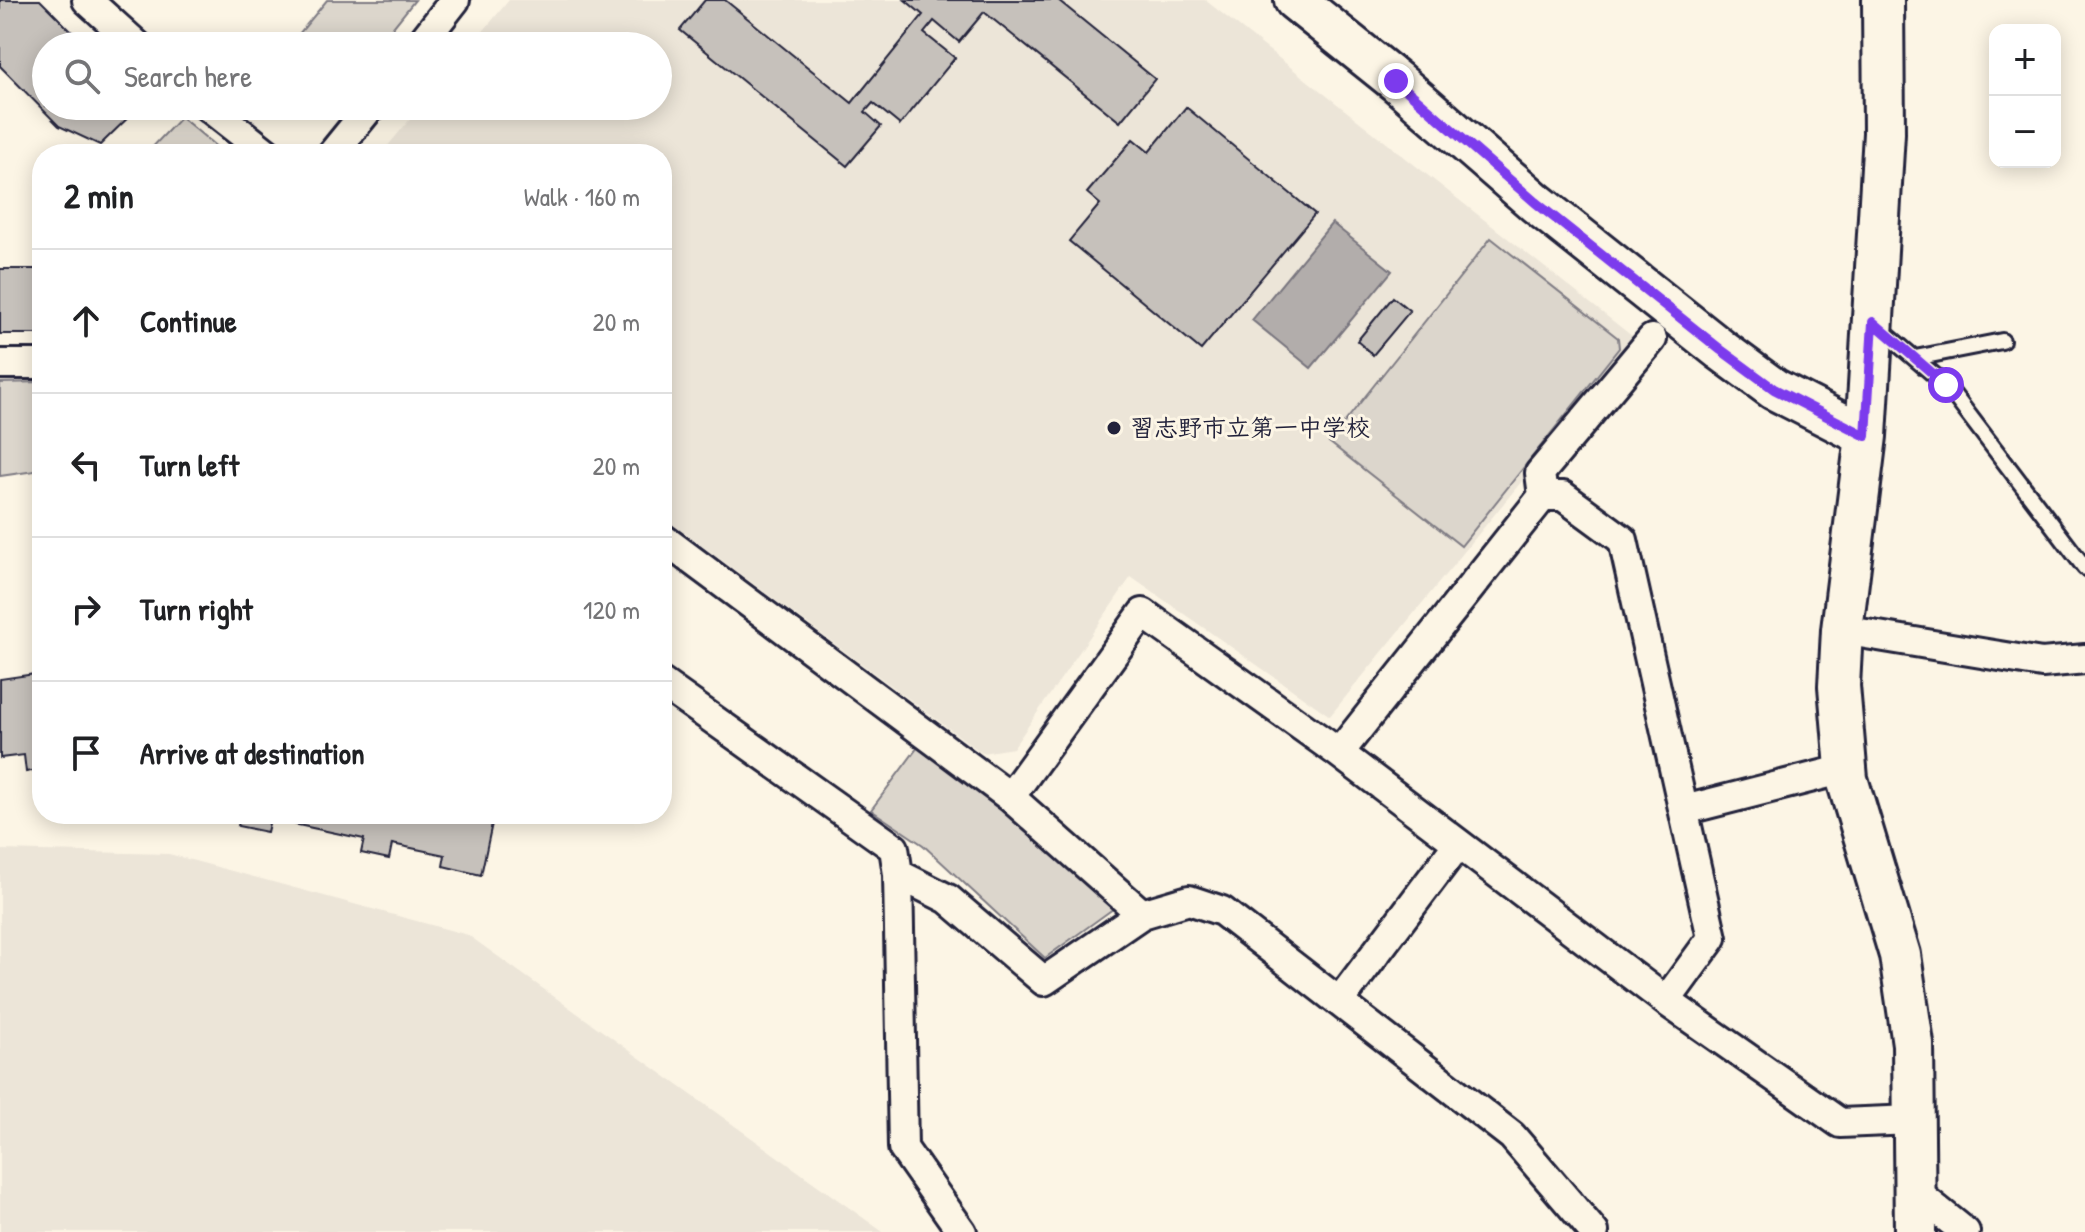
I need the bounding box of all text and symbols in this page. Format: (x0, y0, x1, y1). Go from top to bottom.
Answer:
map controls (1989, 24, 2061, 168)
button: + (1989, 24, 2061, 96)
search box (32, 32, 672, 120)
icon: search (60, 54, 104, 98)
text: Search here (124, 56, 252, 96)
route end (1378, 63, 1414, 99)
button: − (1989, 96, 2061, 168)
text: 2 min (64, 173, 134, 219)
text: Walk · 160 m (524, 179, 640, 214)
icon: ahead (64, 299, 108, 343)
text: Continue (140, 301, 237, 341)
text: 20 m (593, 304, 640, 339)
route start (1928, 367, 1964, 403)
place label: 習志野市立第一中学校 (1130, 411, 1370, 443)
marker: 習志野市立第一中学校 (1105, 419, 1123, 437)
icon: left (64, 443, 108, 487)
text: Turn left (140, 445, 239, 485)
text: 20 m (593, 448, 640, 483)
icon: right (64, 587, 108, 631)
text: Turn right (140, 589, 253, 629)
text: 120 m (583, 592, 640, 627)
icon: arrive (64, 731, 108, 775)
text: Arrive at destination (140, 733, 365, 773)

